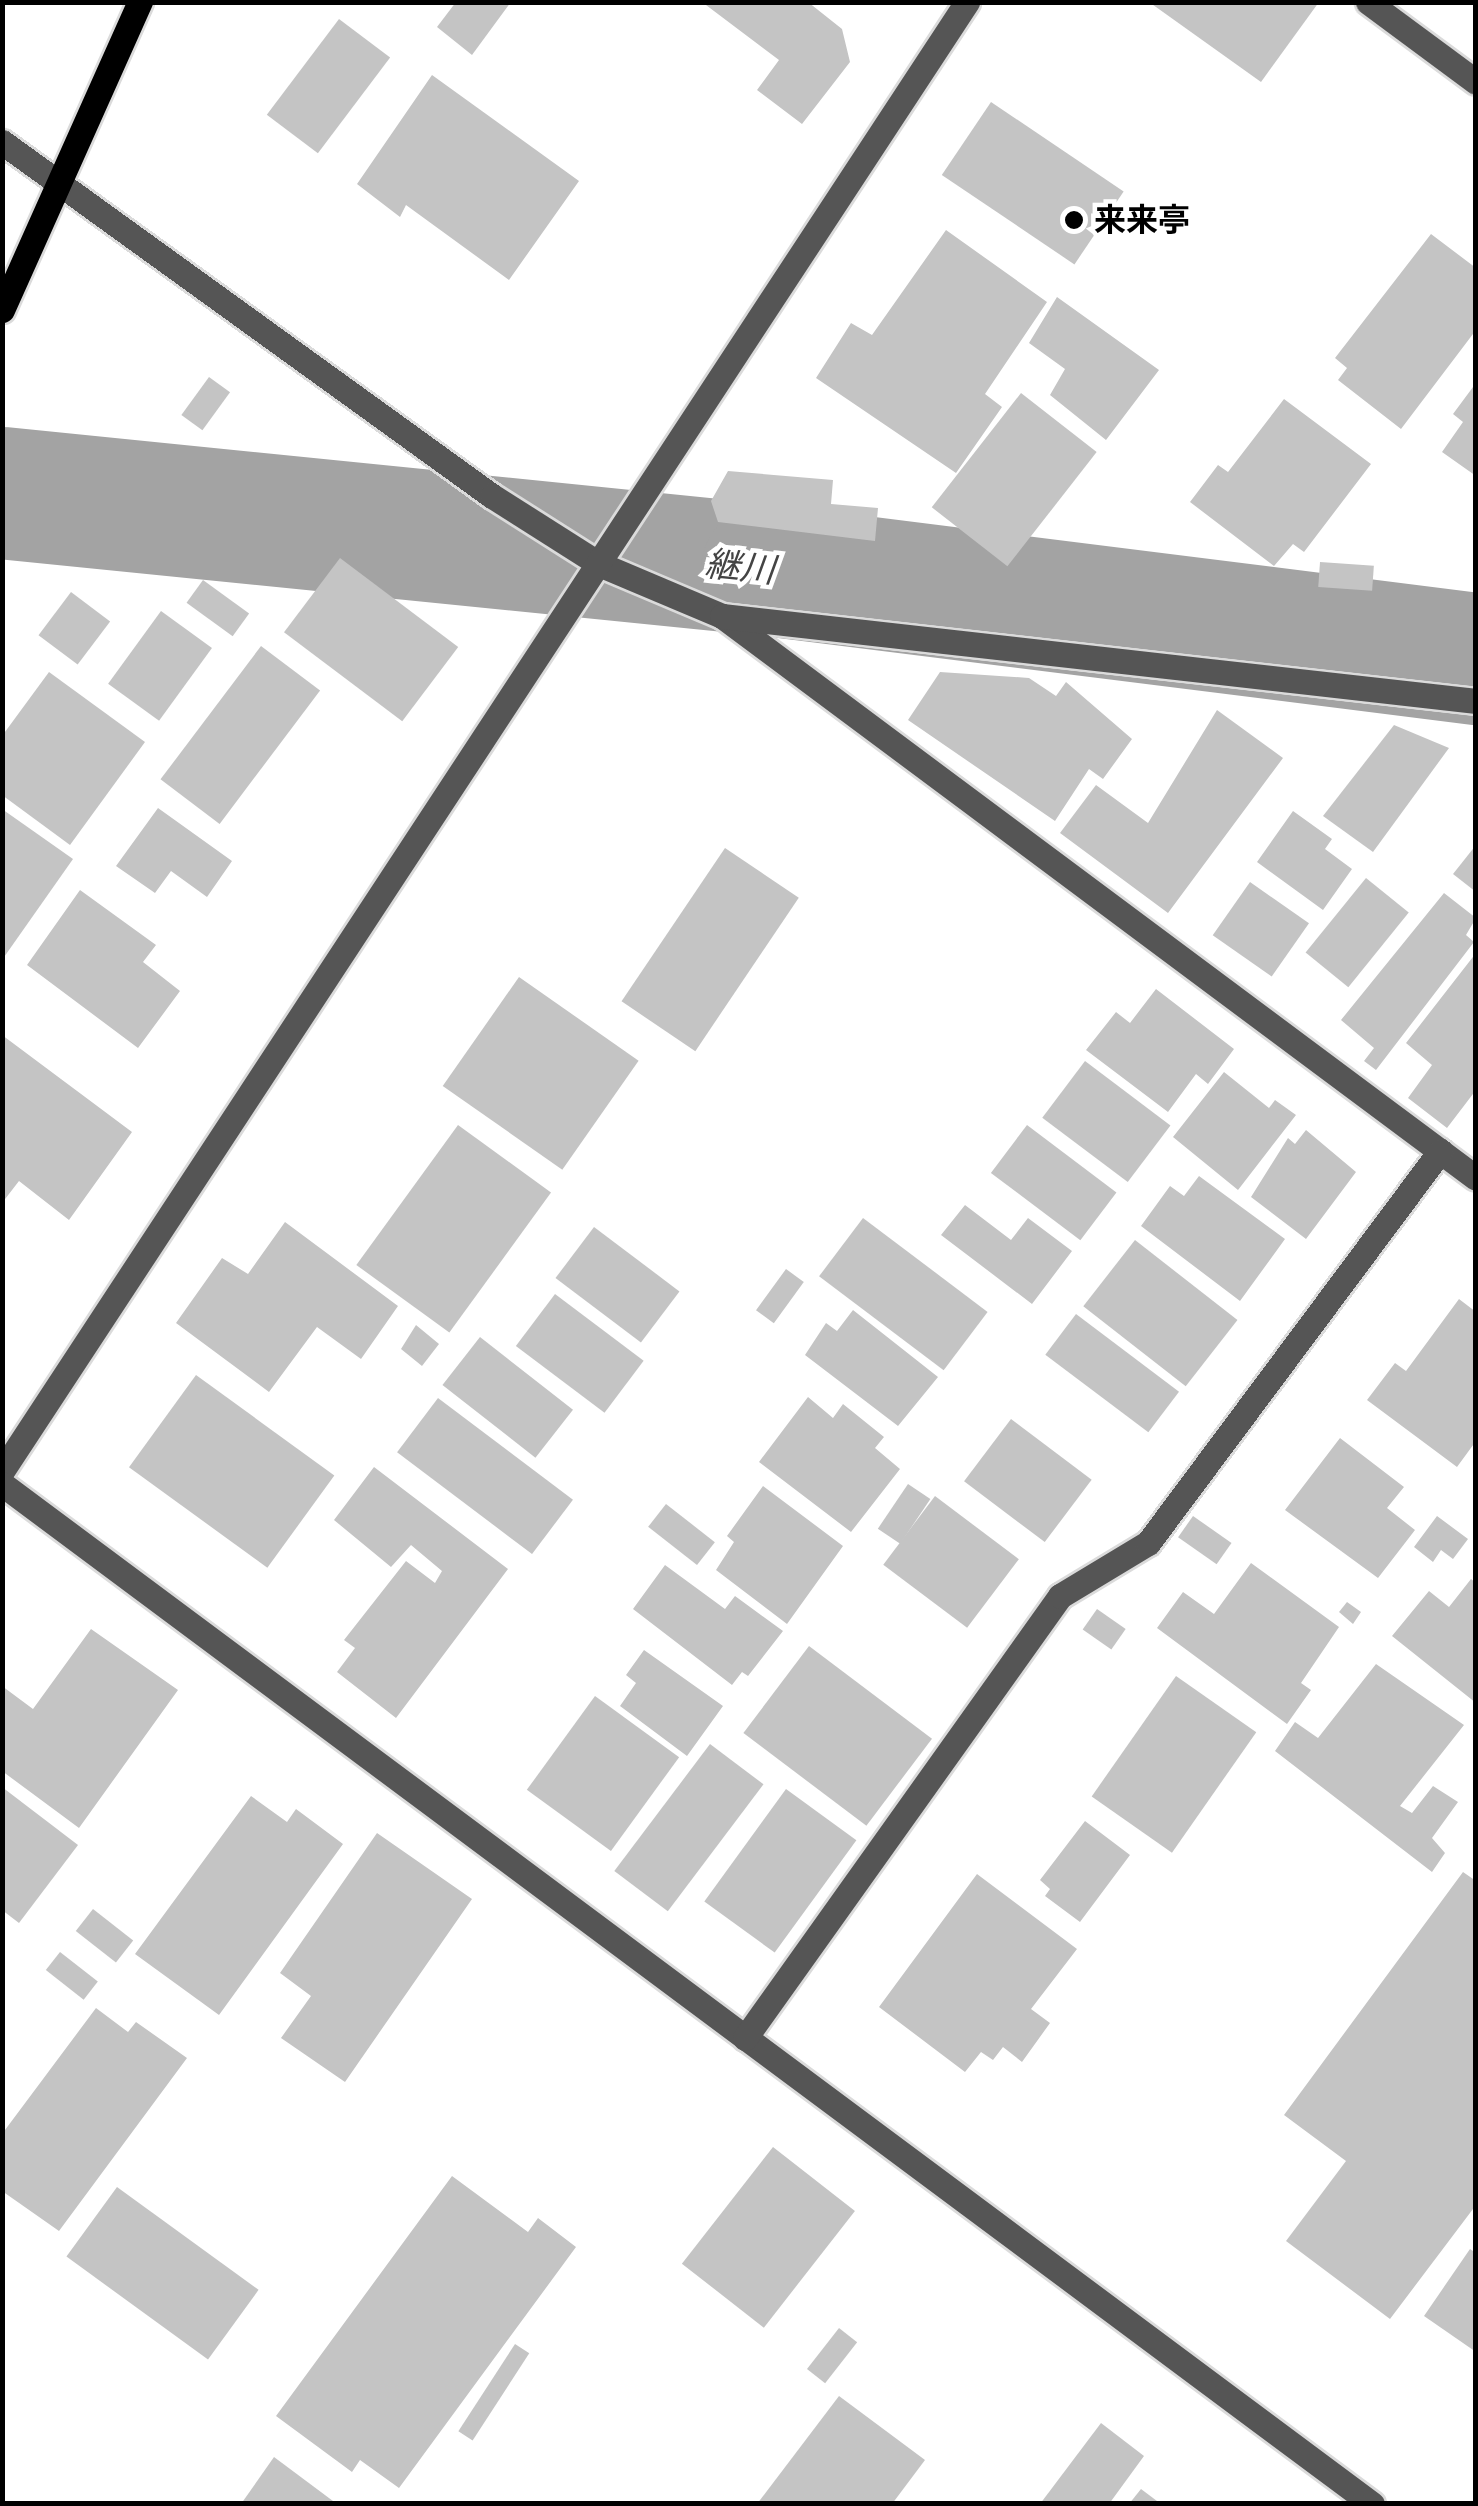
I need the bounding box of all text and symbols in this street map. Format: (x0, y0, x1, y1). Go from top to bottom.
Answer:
place label: 来来亭 (1094, 201, 1190, 239)
marker: 来来亭 (1063, 209, 1085, 231)
water label: 継川 (703, 542, 777, 592)

